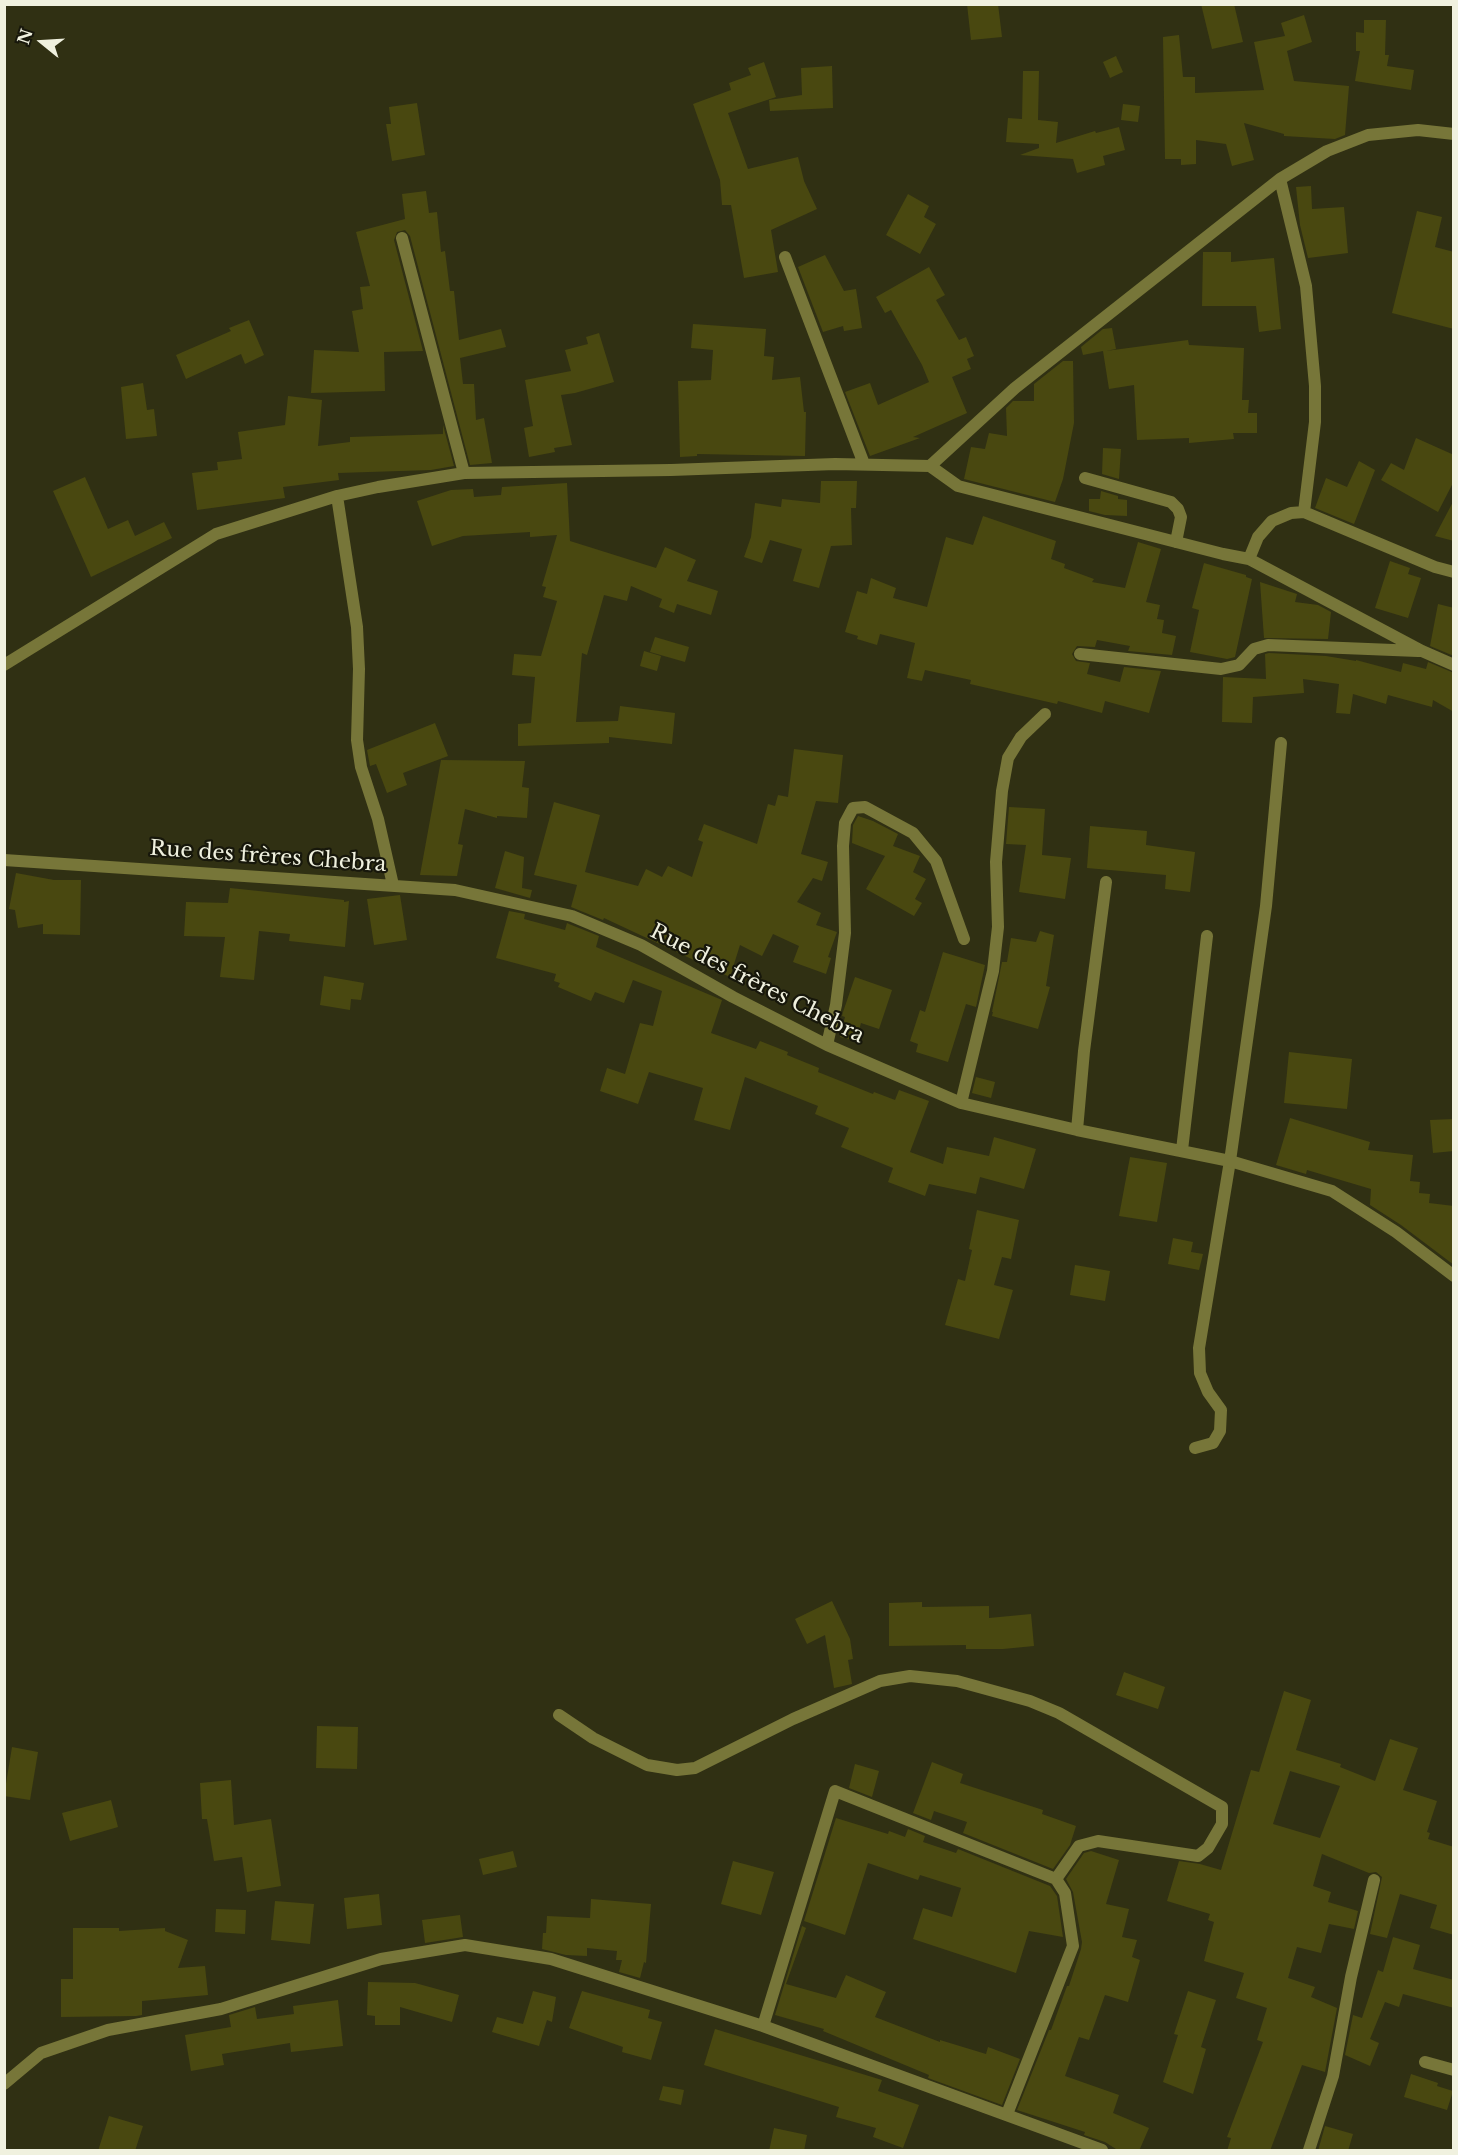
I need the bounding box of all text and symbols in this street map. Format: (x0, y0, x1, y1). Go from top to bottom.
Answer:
north arrow (12, 12, 72, 72)
text: N (13, 26, 37, 47)
street label: Rue des frères Chebra (149, 836, 387, 878)
street label: Rue des frères Chebra (646, 919, 868, 1049)

